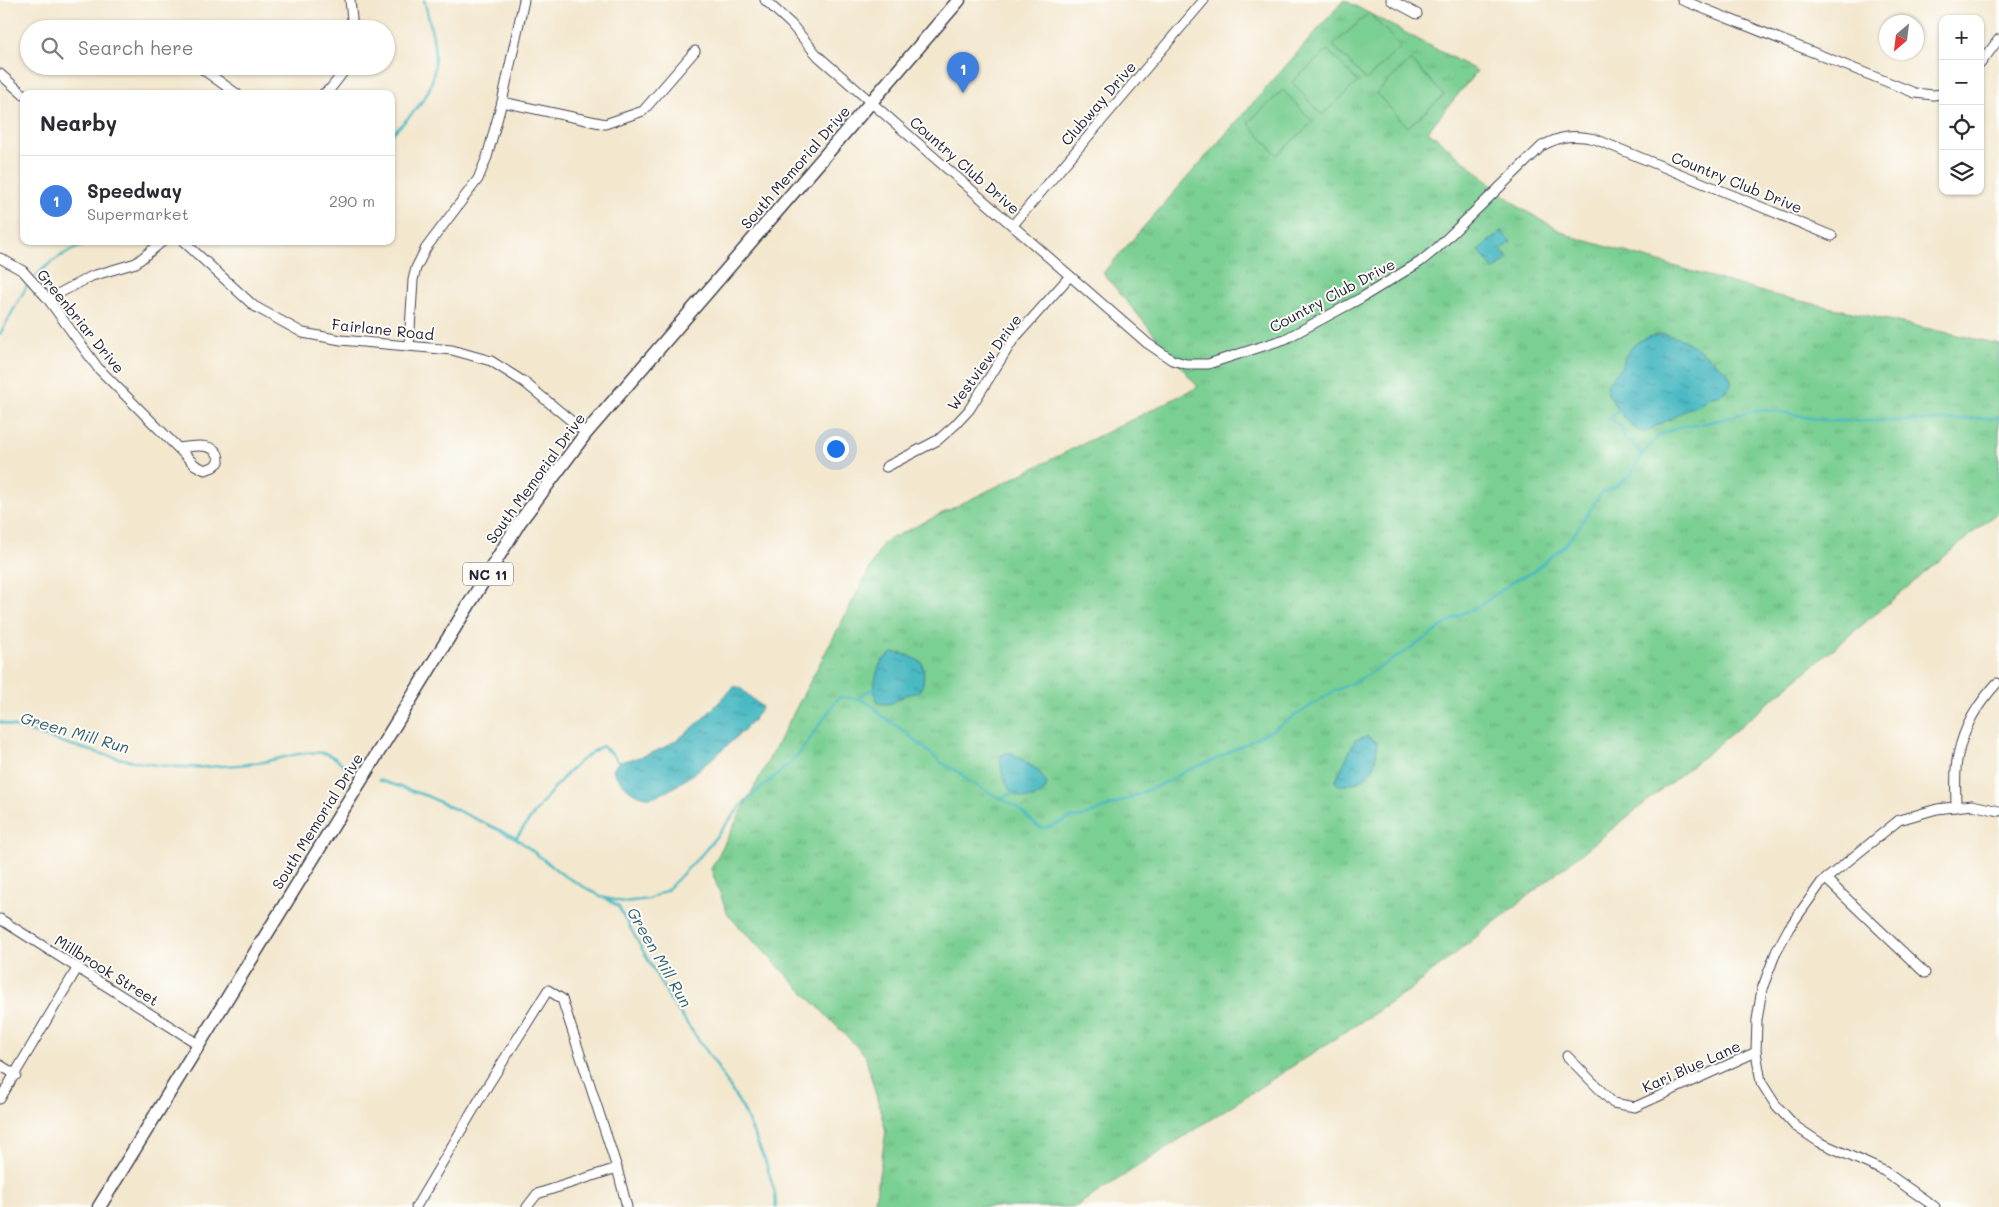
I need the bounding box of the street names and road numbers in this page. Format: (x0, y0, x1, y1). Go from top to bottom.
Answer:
street label: Clubway Drive (1056, 57, 1140, 149)
street label: South Memorial Drive (736, 101, 854, 233)
street label: Country Club Drive (906, 112, 1024, 218)
street label: Country Club Drive (1669, 147, 1805, 217)
street label: Country Club Drive (1266, 253, 1398, 337)
street label: Greenbriar Drive (33, 265, 129, 377)
street label: Westview Drive (942, 310, 1026, 414)
street label: Fairlane Road (331, 314, 435, 344)
street label: South Memorial Drive (481, 409, 589, 547)
road number: NC 11 (463, 562, 513, 586)
street label: South Memorial Drive (267, 749, 367, 893)
street label: Millbrook Street (51, 930, 163, 1010)
street label: Kari Blue Lane (1639, 1035, 1743, 1097)

